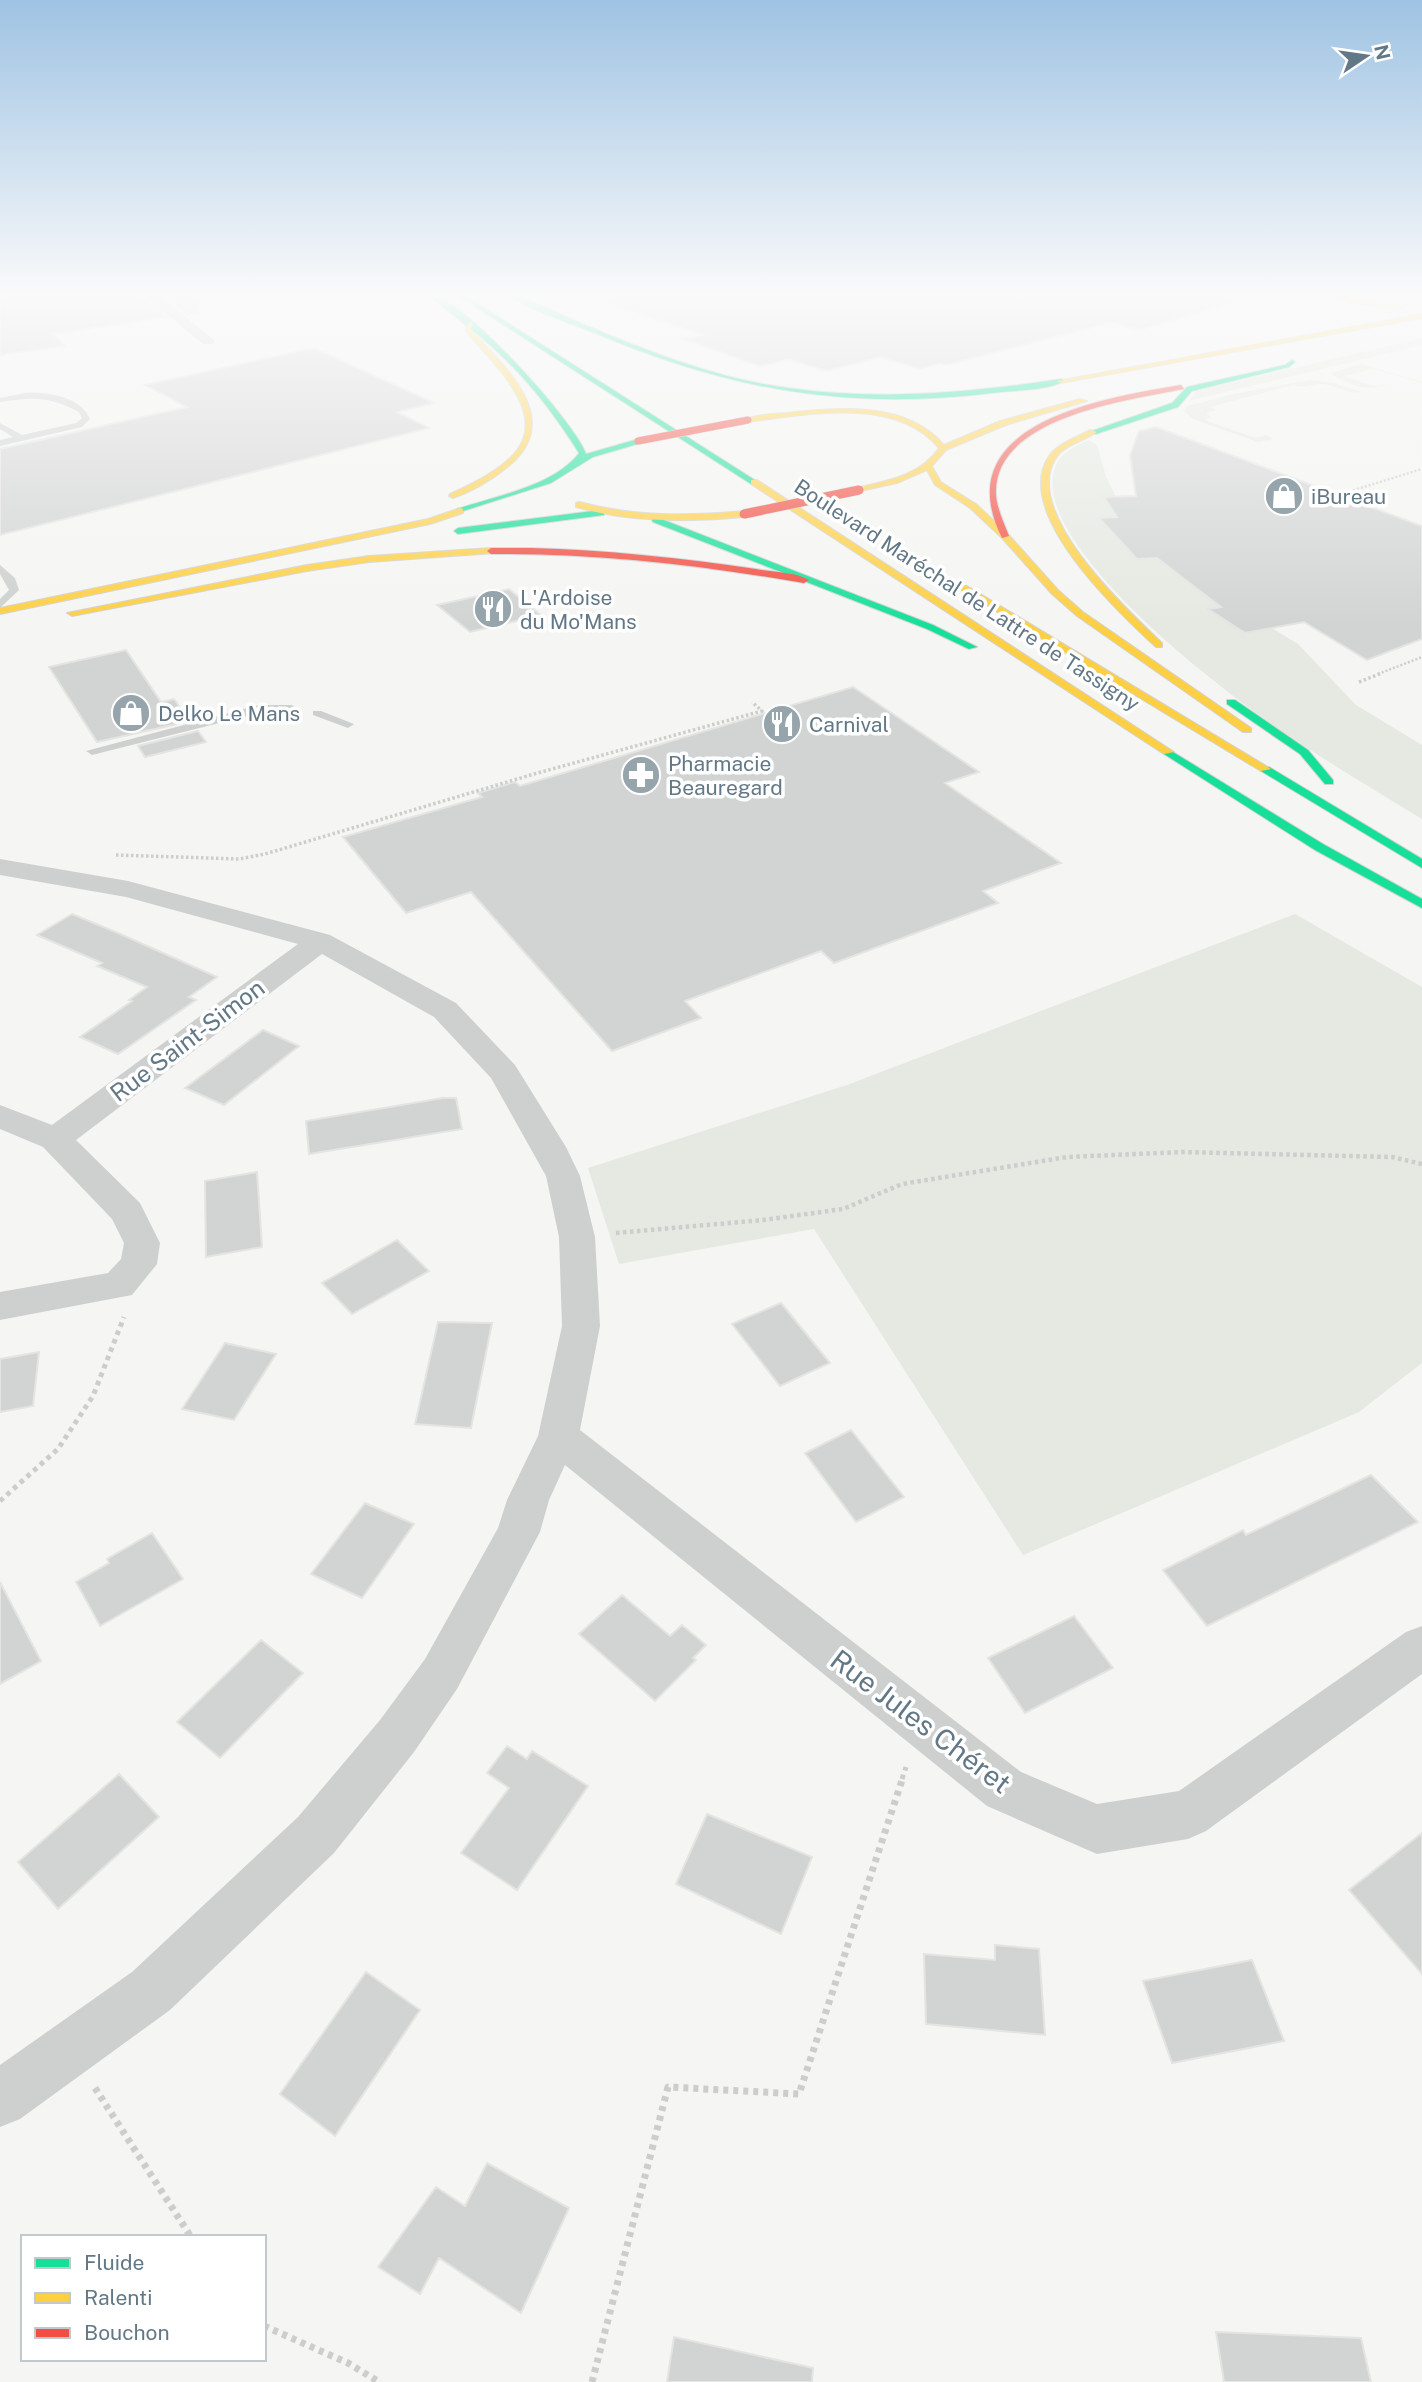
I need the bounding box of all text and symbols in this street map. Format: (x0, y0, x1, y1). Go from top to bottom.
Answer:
north arrow (1331, 21, 1401, 91)
text: N (1370, 42, 1395, 62)
street label: Boulevard Maréchal de Lattre de Tassigny (790, 474, 1144, 716)
shop icon: iBureau (1263, 475, 1305, 517)
place label: iBureau (1311, 484, 1386, 509)
place label: L'Ardoise du Mo'Mans (520, 585, 637, 634)
restaurant icon: L'Ardoise du Mo'Mans (472, 588, 514, 630)
shop icon: Delko Le Mans (110, 692, 152, 734)
place label: Delko Le Mans (158, 701, 300, 726)
restaurant icon: Carnival (761, 703, 803, 745)
place label: Carnival (809, 712, 889, 737)
place label: Pharmacie Beauregard (668, 751, 783, 800)
pharmacy icon: Pharmacie Beauregard (620, 754, 662, 796)
street label: Rue Saint-Simon (104, 973, 270, 1107)
street label: Rue Jules Chéret (824, 1642, 1018, 1800)
legend (21, 2235, 266, 2361)
text: Fluide (84, 2250, 144, 2275)
text: Ralenti (84, 2285, 152, 2310)
text: Bouchon (84, 2320, 170, 2345)

